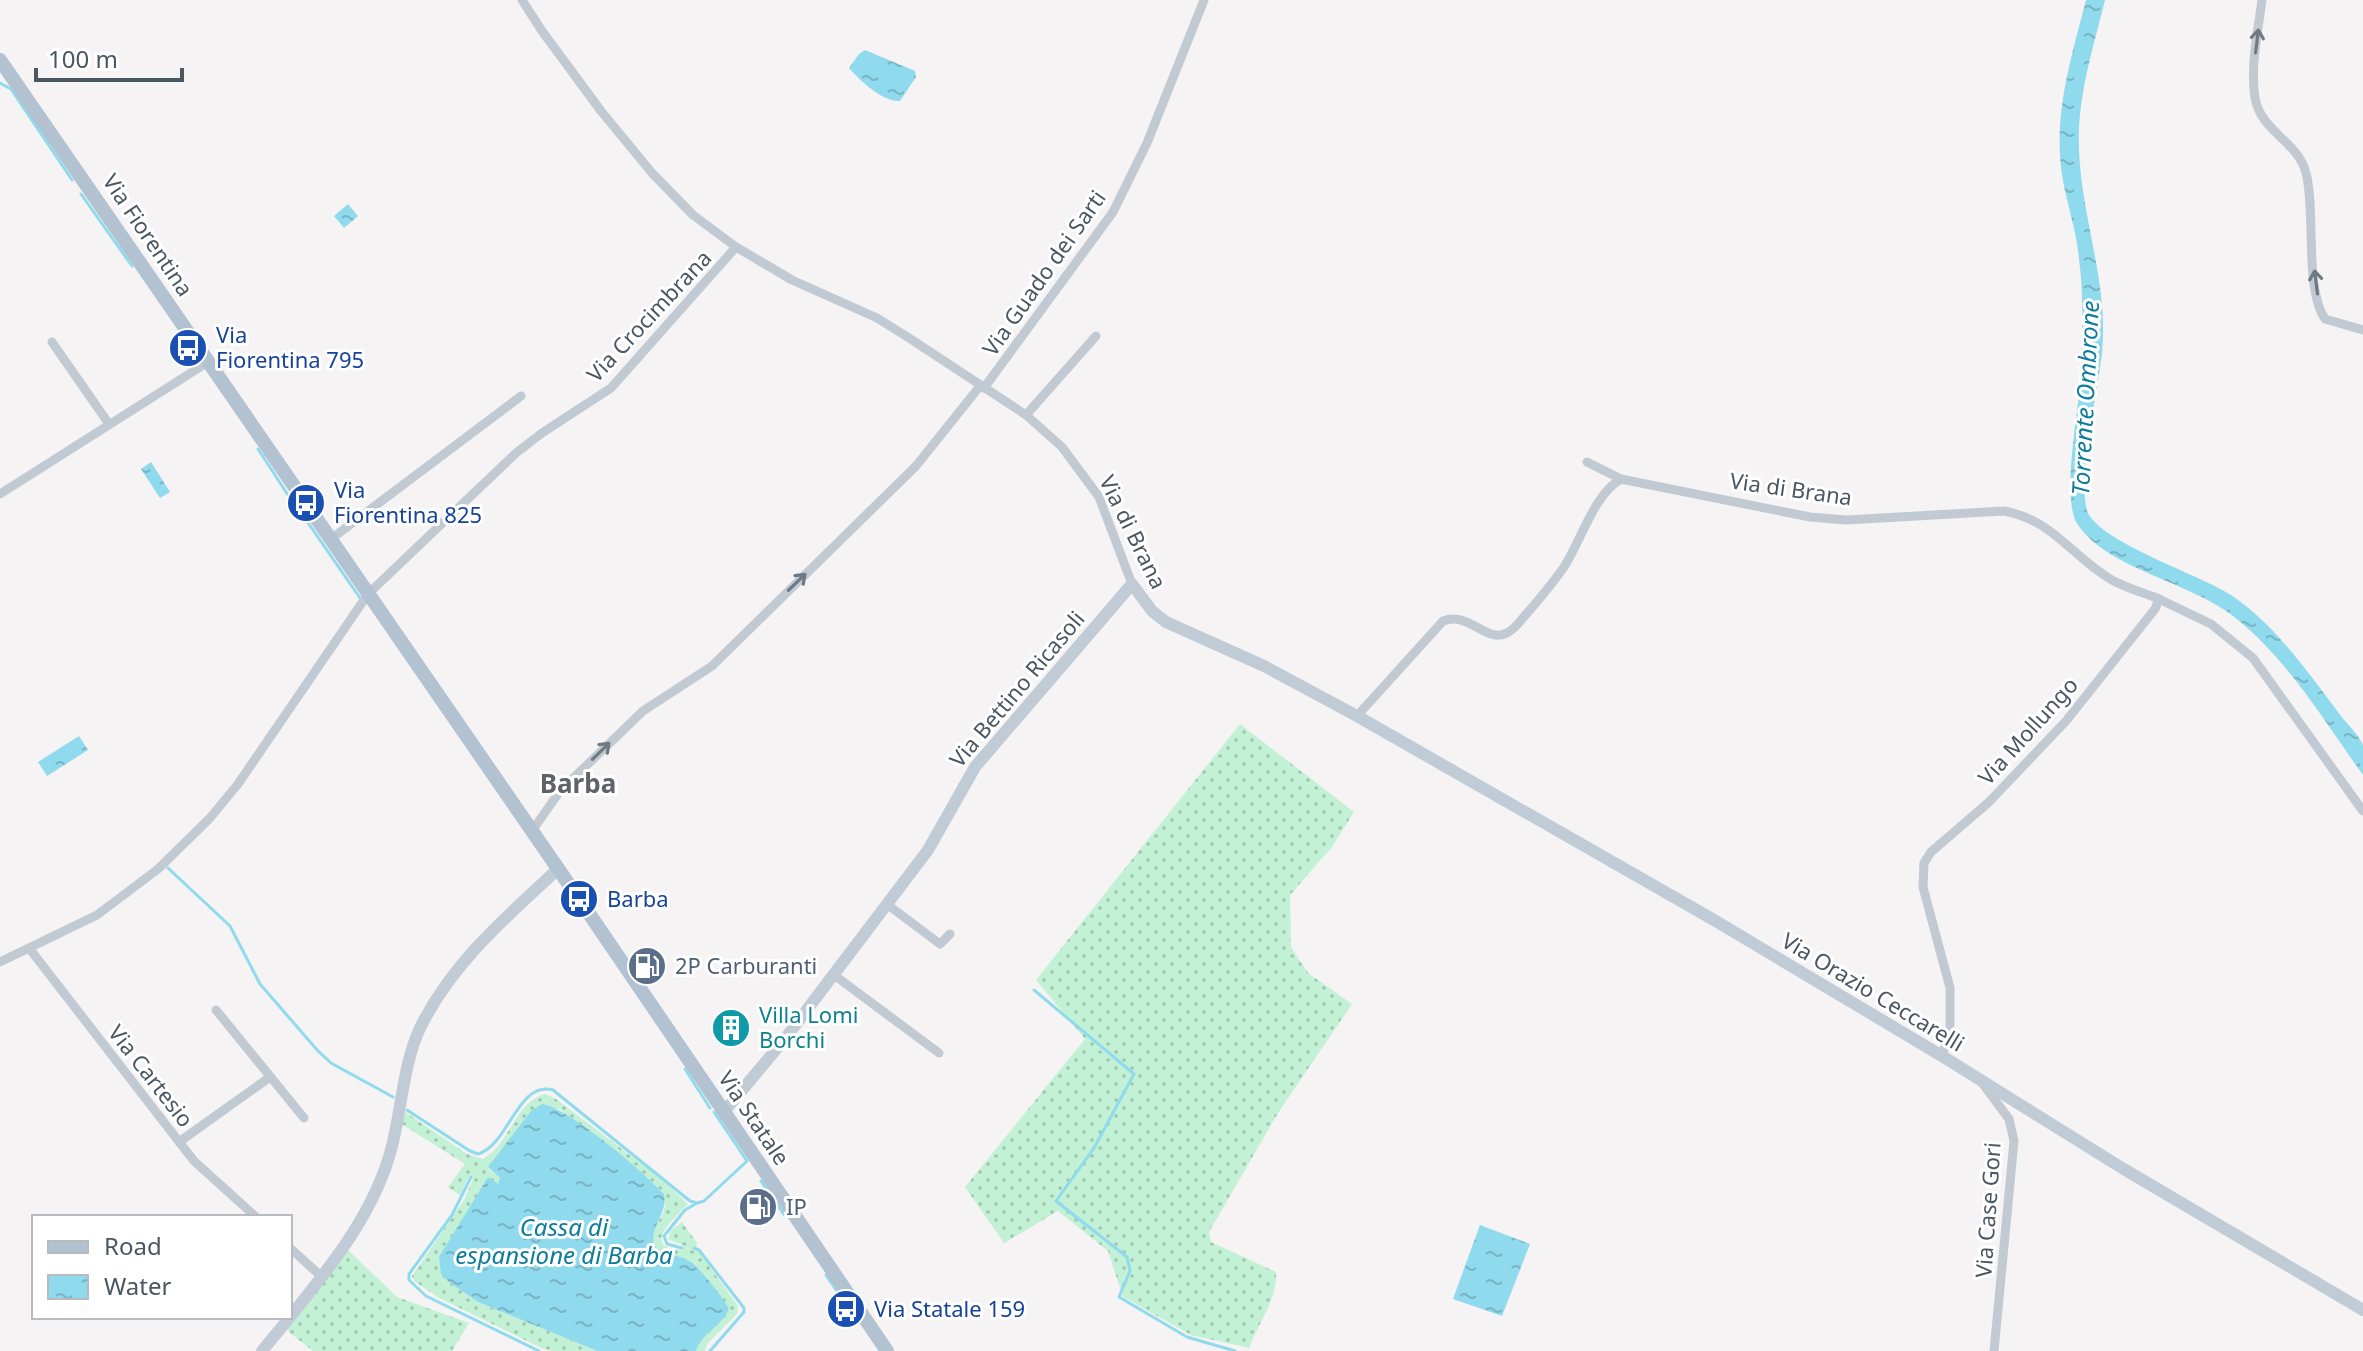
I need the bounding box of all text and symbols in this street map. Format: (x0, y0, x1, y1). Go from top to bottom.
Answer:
one-way arrow (2249, 28, 2264, 55)
scale bar (36, 32, 182, 82)
text: 100 m (48, 42, 118, 75)
street label: Via Fiorentina (97, 167, 201, 302)
street label: Via Guado dei Sarti (975, 184, 1112, 361)
street label: Via Crocimbrana (579, 243, 717, 388)
one-way arrow (2308, 269, 2323, 296)
water label: Torrente Ombrone (2063, 300, 2106, 496)
place label: Via Fiorentina 795 (216, 319, 364, 374)
bus stop icon: Via Fiorentina 795 (167, 327, 209, 369)
street label: Via di Brana (1728, 465, 1854, 511)
street label: Via di Brana (1093, 470, 1174, 593)
place label: Via Fiorentina 825 (334, 474, 482, 529)
bus stop icon: Via Fiorentina 825 (285, 482, 327, 524)
one-way arrow (787, 573, 806, 592)
street label: Via Bettino Ricasoli (942, 604, 1090, 773)
street label: Via Mollungo (1971, 670, 2084, 791)
one-way arrow (591, 742, 611, 761)
district label: Barba (540, 765, 616, 801)
bus stop icon: Barba (558, 878, 600, 920)
place label: Barba (607, 883, 669, 913)
street label: Via Orazio Ceccarelli (1777, 925, 1970, 1058)
fuel station icon: 2P Carburanti (626, 945, 668, 987)
place label: 2P Carburanti (675, 950, 817, 980)
place label: Villa Lomi Borchi (759, 999, 858, 1054)
building icon: Villa Lomi Borchi (710, 1007, 752, 1049)
street label: Via Cartesio (102, 1018, 201, 1133)
street label: Via Statale (712, 1064, 797, 1170)
street label: Via Case Gori (1967, 1141, 2007, 1279)
fuel station icon: IP (737, 1186, 779, 1228)
place label: IP (786, 1191, 807, 1221)
water label: Cassa di espansione di Barba (455, 1210, 673, 1271)
legend (32, 1215, 292, 1319)
text: Road (104, 1229, 162, 1262)
text: Water (104, 1269, 172, 1302)
bus stop icon: Via Statale 159 (825, 1288, 867, 1330)
place label: Via Statale 159 (874, 1293, 1025, 1323)

